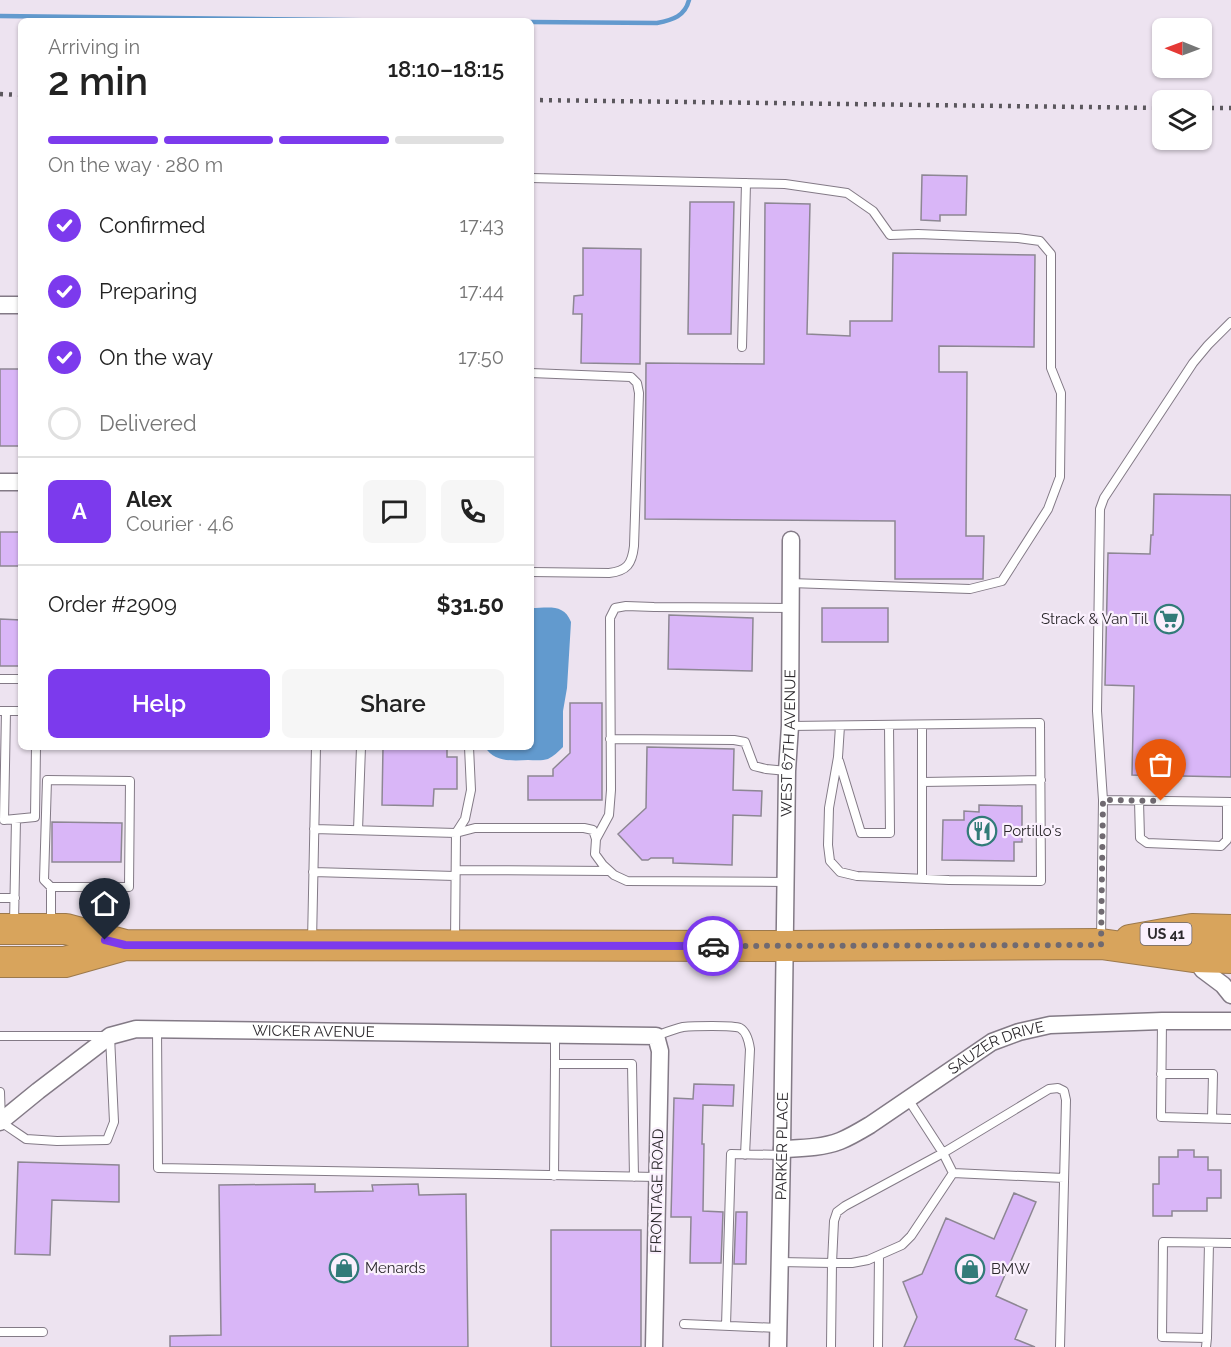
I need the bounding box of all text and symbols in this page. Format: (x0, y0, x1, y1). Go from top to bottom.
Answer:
north arrow (1152, 18, 1212, 78)
map controls (1152, 18, 1212, 150)
text: Arriving in (48, 35, 140, 59)
text: 18:10–18:15 (388, 56, 504, 82)
text: 2 min (48, 58, 148, 104)
button: layers (1152, 90, 1212, 150)
text: On the way · 280 m (48, 153, 223, 177)
icon: check (48, 209, 81, 242)
text: Confirmed (99, 212, 206, 238)
text: 17:43 (459, 213, 504, 237)
icon: check (48, 275, 81, 308)
text: Preparing (99, 278, 197, 304)
text: 17:44 (459, 279, 504, 303)
icon: check (48, 341, 81, 374)
text: On the way (99, 344, 213, 370)
text: 17:50 (458, 345, 504, 369)
text: Delivered (99, 410, 197, 436)
button: chat (363, 480, 426, 543)
button: phone (441, 480, 504, 543)
text: Alex (126, 486, 172, 512)
text: A (72, 498, 87, 524)
text: Courier · 4.6 (126, 512, 234, 536)
text: Order #2909 (48, 591, 177, 617)
text: $31.50 (436, 591, 504, 617)
supermarket icon: Strack & Van Til (1153, 603, 1185, 635)
place label: Strack & Van Til (1041, 610, 1149, 628)
button: Help (48, 669, 270, 738)
button: Share (282, 669, 504, 738)
street label: WEST 67TH AVENUE (777, 669, 799, 817)
pin (1135, 739, 1186, 801)
icon: bag (1144, 748, 1177, 781)
restaurant icon: Portillo's (966, 815, 998, 847)
place label: Portillo's (1003, 822, 1062, 840)
pin (79, 878, 130, 940)
icon: home (88, 887, 121, 920)
courier (683, 916, 743, 976)
road number: US 41 (1140, 923, 1192, 945)
icon: car (697, 930, 730, 963)
street label: SAUZER DRIVE (945, 1018, 1046, 1078)
street label: WICKER AVENUE (252, 1022, 375, 1041)
street label: PARKER PLACE (772, 1092, 792, 1200)
street label: FRONTAGE ROAD (647, 1128, 667, 1253)
shop icon: Menards (328, 1252, 360, 1284)
shop icon: BMW (954, 1253, 986, 1285)
place label: Menards (365, 1259, 425, 1277)
place label: BMW (991, 1260, 1030, 1278)

